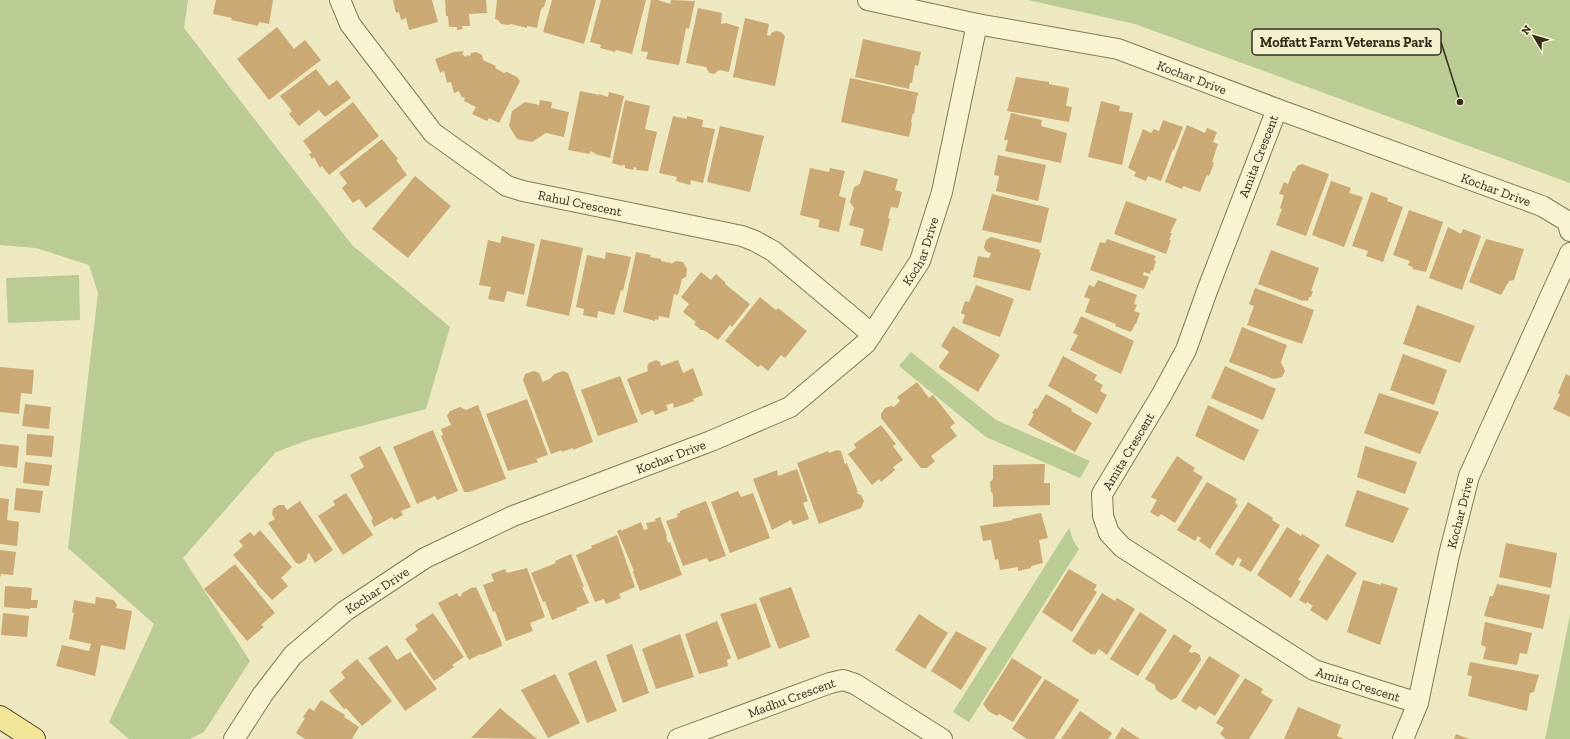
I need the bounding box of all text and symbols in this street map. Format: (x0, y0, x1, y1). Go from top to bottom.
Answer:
north arrow (1514, 16, 1554, 56)
text: N (1519, 22, 1535, 37)
callout: Moffatt Farm Veterans Park (1252, 29, 1441, 55)
text: Moffatt Farm Veterans Park (1260, 34, 1432, 51)
street label: Kochar Drive (1155, 57, 1229, 97)
street label: Amita Crescent (1236, 113, 1281, 200)
street label: Kochar Drive (1459, 170, 1533, 209)
street label: Rahul Crescent (537, 187, 623, 219)
street label: Kochar Drive (899, 215, 942, 288)
street label: Amita Crescent (1099, 410, 1157, 493)
street label: Kochar Drive (634, 437, 708, 477)
street label: Kochar Drive (1444, 475, 1476, 550)
street label: Kochar Drive (342, 564, 412, 617)
street label: Amita Crescent (1314, 664, 1402, 705)
street label: Madhu Crescent (746, 675, 837, 721)

